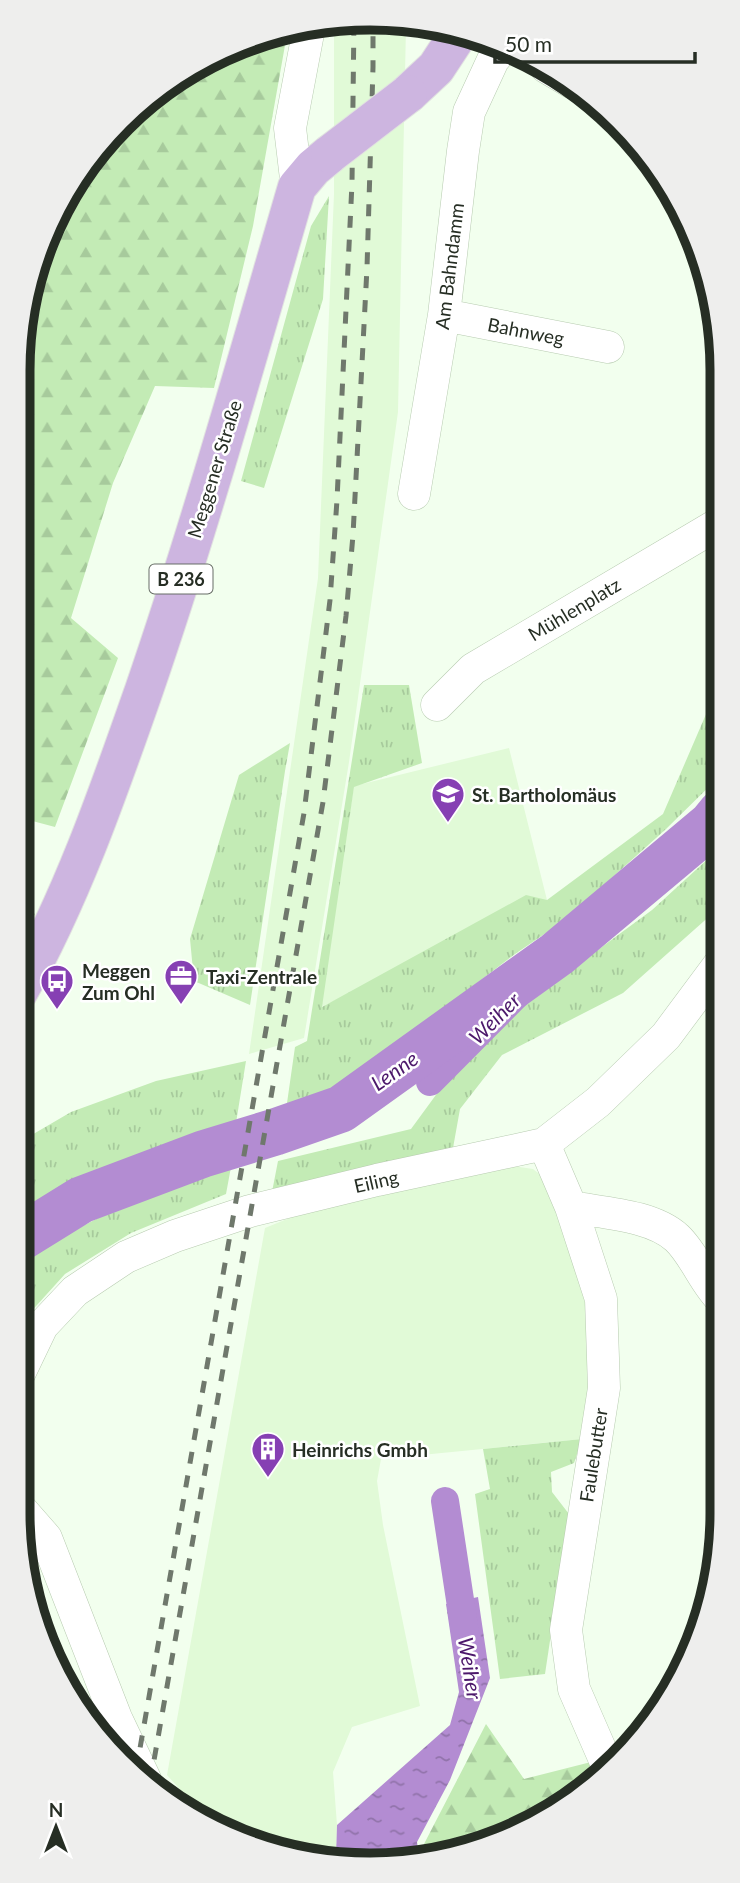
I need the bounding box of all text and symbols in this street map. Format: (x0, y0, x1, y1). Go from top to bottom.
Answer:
scale bar (495, 21, 694, 65)
text: 50 m (505, 31, 552, 56)
street label: Am Bahndamm (430, 201, 468, 331)
street label: Bahnweg (486, 312, 566, 350)
street label: Meggener Straße (182, 397, 246, 541)
road number: B 236 (150, 564, 212, 594)
street label: Mühlenplatz (524, 572, 624, 646)
school or university icon: St. Bartholomäus (429, 775, 467, 824)
place label: St. Bartholomäus (472, 783, 616, 806)
office icon: Taxi-Zentrale (162, 957, 200, 1006)
place label: Meggen Zum Ohl (82, 959, 155, 1004)
bus stop icon: Meggen Zum Ohl (38, 962, 76, 1011)
place label: Taxi-Zentrale (206, 965, 317, 988)
water label: Weiher (463, 987, 525, 1049)
water label: Lenne (366, 1045, 422, 1095)
street label: Eiling (351, 1165, 401, 1197)
street label: Faulebutter (574, 1406, 612, 1504)
building icon: Heinrichs Gmbh (249, 1430, 287, 1479)
place label: Heinrichs Gmbh (292, 1438, 428, 1461)
water label: Weiher (454, 1635, 488, 1701)
north arrow (21, 1792, 91, 1862)
text: N (49, 1798, 63, 1821)

